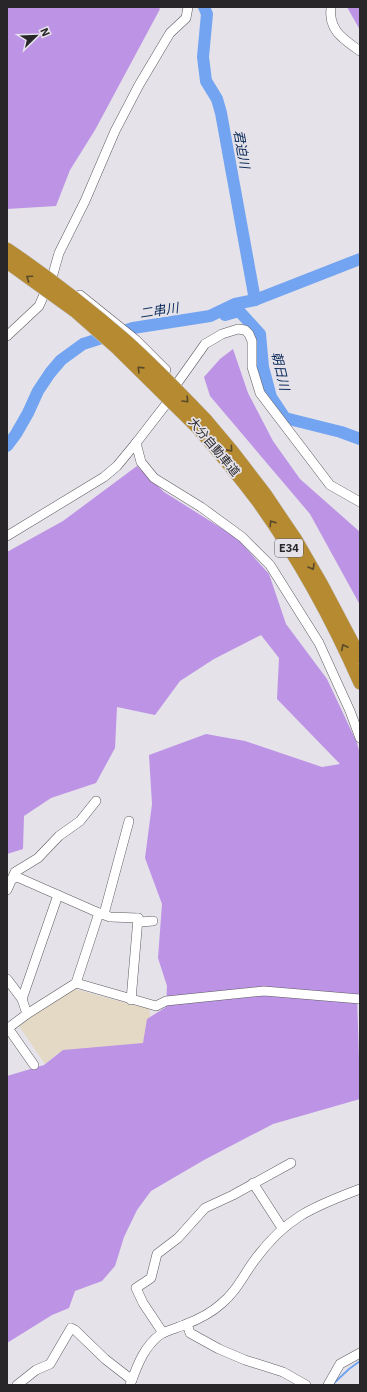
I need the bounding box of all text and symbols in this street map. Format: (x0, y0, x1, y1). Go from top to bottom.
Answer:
north arrow (16, 16, 56, 56)
text: N (37, 26, 53, 39)
water label: 君迫川 (230, 128, 254, 172)
one-way arrow (26, 275, 33, 283)
water label: 二串川 (138, 299, 182, 322)
water label: 朝日川 (268, 350, 294, 394)
one-way arrow (137, 367, 145, 374)
one-way arrow (181, 395, 189, 403)
street label: 大分自動車道 (185, 414, 243, 479)
one-way arrow (226, 444, 233, 451)
one-way arrow (269, 520, 277, 527)
road number: E34 (275, 539, 303, 557)
one-way arrow (307, 563, 315, 570)
one-way arrow (341, 644, 349, 652)

